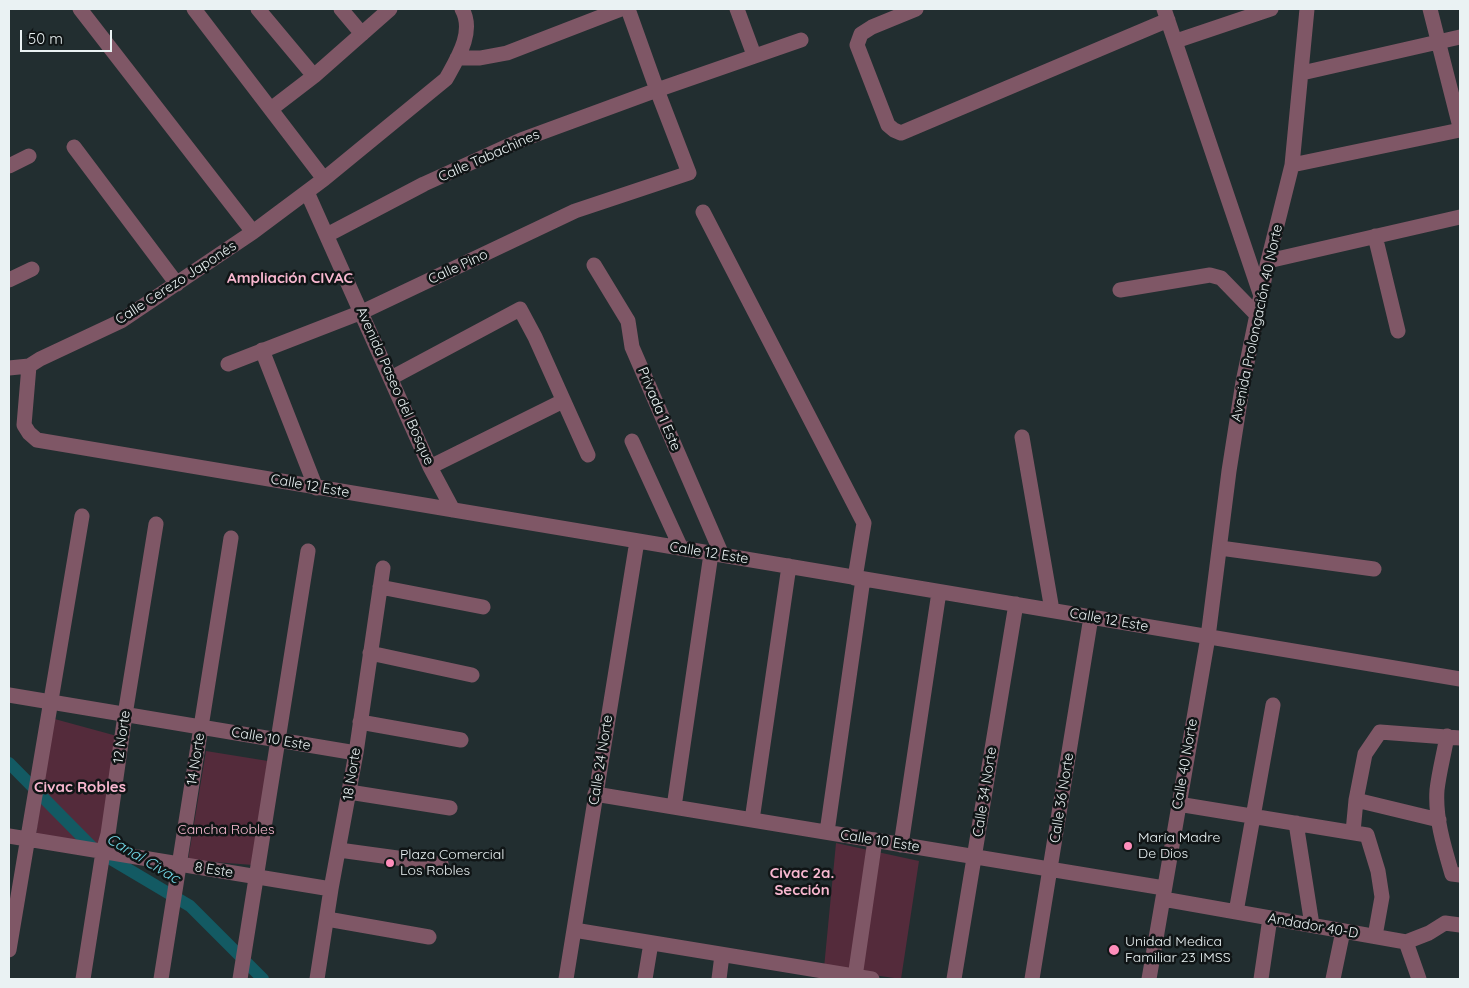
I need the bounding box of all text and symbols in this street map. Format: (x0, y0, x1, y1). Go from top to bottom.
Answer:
scale bar (22, 20, 115, 52)
text: 50 m (28, 29, 63, 48)
street label: Calle Tabachines (436, 126, 542, 186)
street label: Avenida Prolongación 40 Norte (1228, 223, 1286, 423)
street label: Calle Cerezo Japonés (112, 238, 240, 328)
street label: Calle Pino (426, 246, 490, 288)
district label: Ampliación CIVAC (227, 269, 353, 287)
street label: Avenida Paseo del Bosque (353, 304, 437, 468)
street label: Privada 1 Este (634, 365, 684, 453)
street label: Calle 12 Este (269, 471, 351, 501)
street label: Calle 12 Este (668, 538, 750, 568)
street label: Calle 12 Este (1068, 605, 1150, 635)
street label: 12 Norte (110, 709, 134, 765)
street label: Calle 24 Norte (586, 714, 616, 806)
street label: Calle 40 Norte (1169, 717, 1201, 811)
street label: Calle 10 Este (230, 724, 312, 754)
street label: 14 Norte (184, 732, 208, 786)
street label: 18 Norte (340, 746, 364, 802)
street label: Calle 34 Norte (970, 746, 1000, 838)
street label: Calle 36 Norte (1047, 752, 1077, 844)
district label: Civac Robles (34, 778, 126, 796)
park label: Cancha Robles (177, 822, 275, 838)
street label: Calle 10 Este (839, 826, 921, 856)
water label: Canal Civac (103, 830, 183, 888)
place label: María Madre De Dios (1138, 830, 1220, 862)
marker: María Madre De Dios (1122, 840, 1134, 852)
place label: Plaza Comercial Los Robles (400, 847, 504, 880)
marker: Plaza Comercial Los Robles (384, 857, 396, 869)
street label: 8 Este (194, 859, 234, 881)
district label: Civac 2a. Sección (770, 864, 834, 899)
street label: Andador 40-D (1266, 910, 1360, 942)
place label: Unidad Medica Familiar 23 IMSS (1125, 934, 1231, 966)
marker: Unidad Medica Familiar 23 IMSS (1107, 943, 1121, 957)

